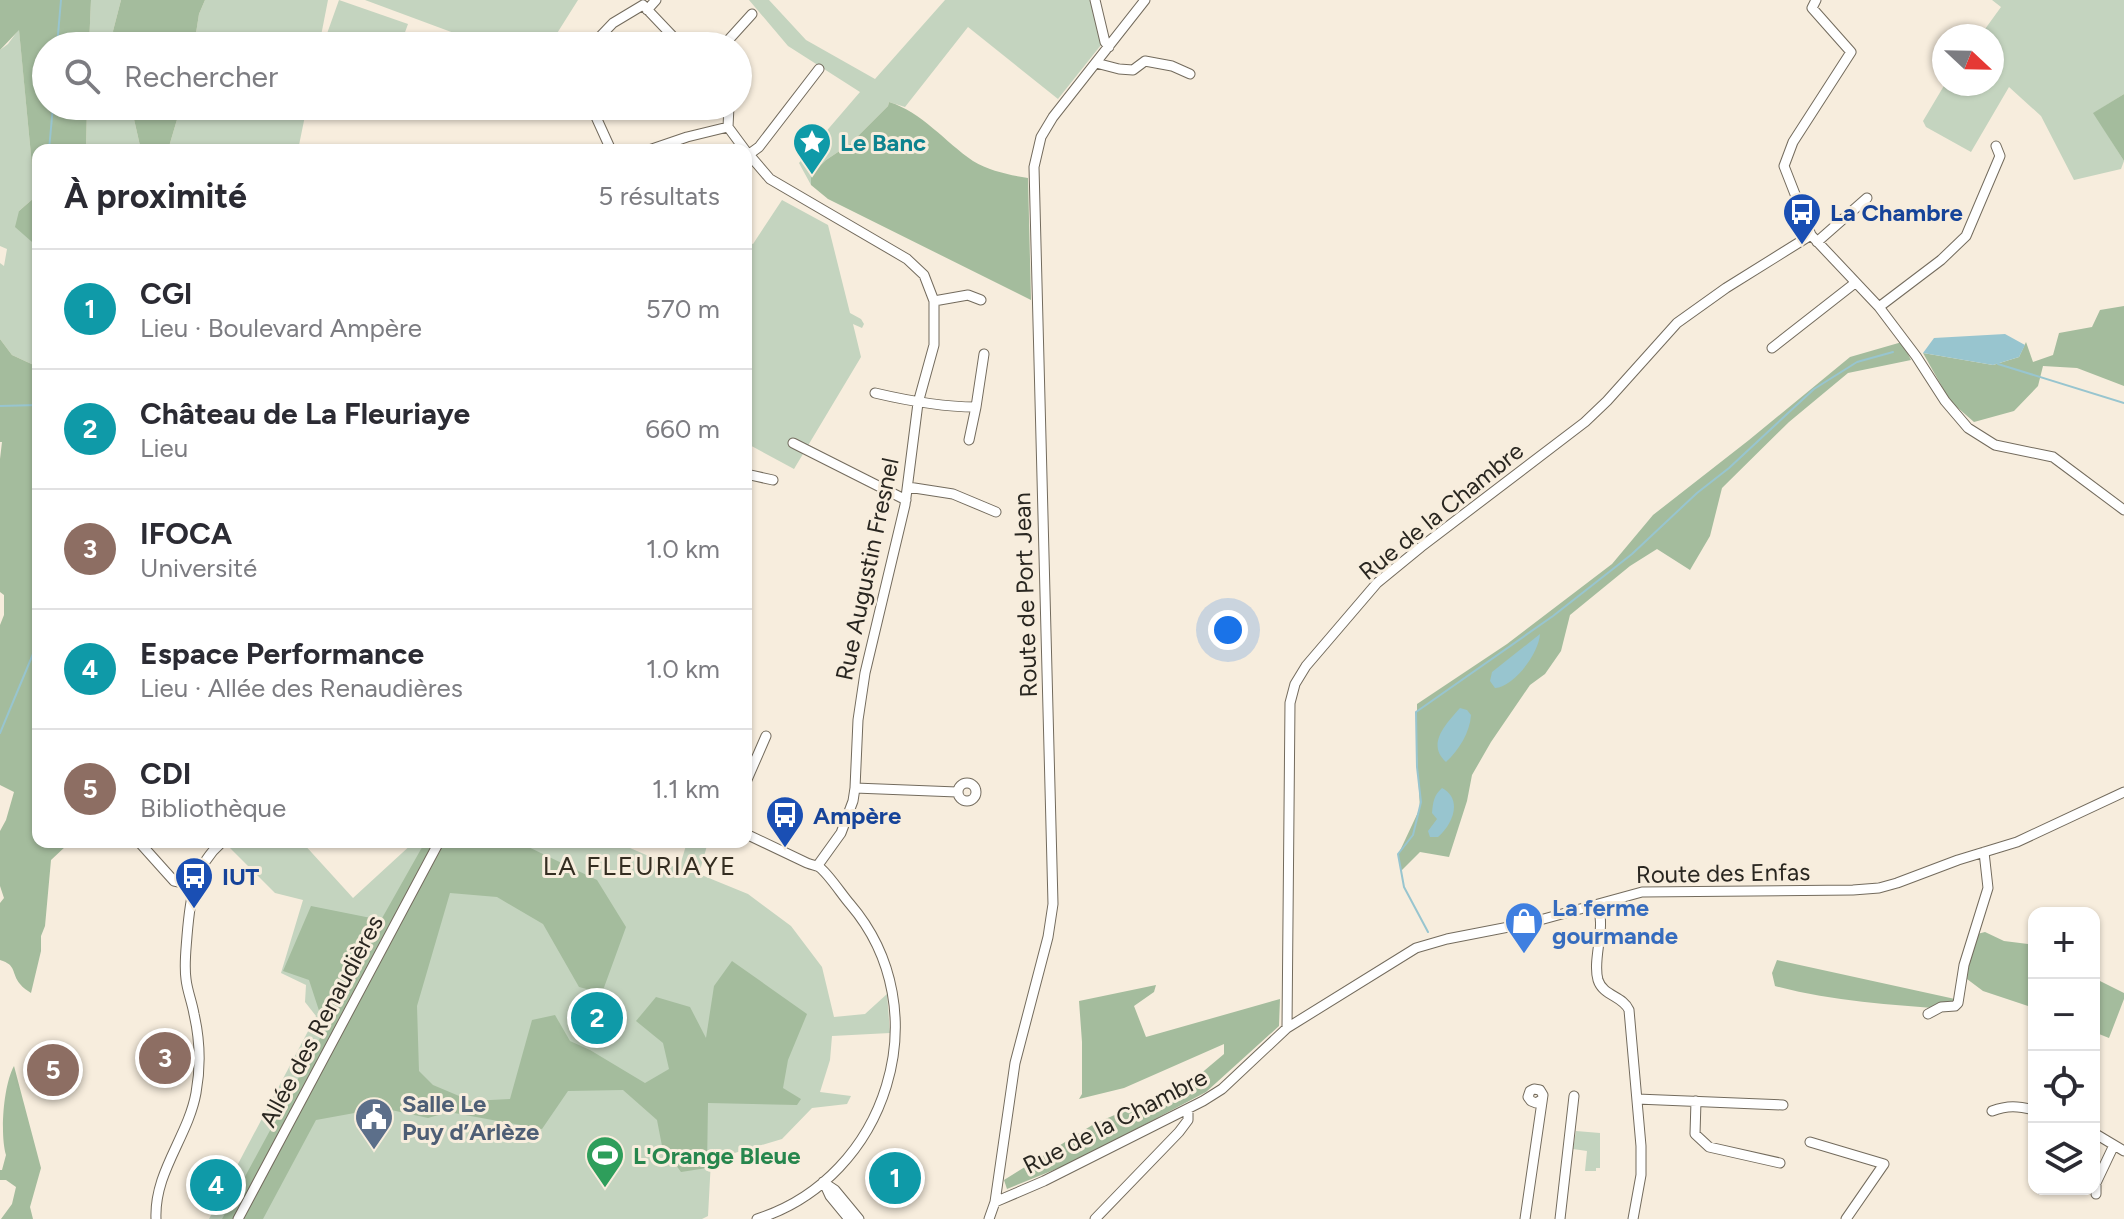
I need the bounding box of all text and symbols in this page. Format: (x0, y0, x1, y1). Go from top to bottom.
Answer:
north arrow (1932, 24, 2004, 96)
search box (32, 32, 752, 120)
icon: search (60, 54, 104, 98)
text: Rechercher (124, 58, 278, 95)
place icon: Le Banc (791, 121, 833, 176)
place label: Le Banc (840, 128, 926, 157)
text: À proximité (64, 176, 247, 217)
text: 5 résultats (598, 180, 720, 212)
bus stop icon: La Chambre (1781, 191, 1823, 246)
place label: La Chambre (1830, 198, 1963, 227)
text: CGI (140, 275, 192, 312)
text: 1 (85, 293, 95, 325)
text: 570 m (646, 293, 720, 325)
text: Lieu · Boulevard Ampère (140, 312, 422, 344)
text: Château de La Fleuriaye (140, 395, 470, 432)
text: 2 (82, 413, 98, 445)
text: 660 m (645, 413, 720, 445)
text: Lieu (140, 432, 188, 464)
street label: Rue de la Chambre (1353, 436, 1529, 586)
street label: Rue Augustin Fresnel (829, 455, 905, 683)
street label: Route de Port Jean (1007, 492, 1043, 698)
text: IFOCA (140, 515, 232, 552)
text: 3 (83, 533, 97, 565)
text: 1.0 km (646, 533, 720, 565)
text: Université (140, 552, 257, 584)
your location (1208, 610, 1248, 650)
text: Espace Performance (140, 635, 424, 672)
text: 4 (82, 653, 98, 685)
text: 1.0 km (646, 653, 720, 685)
text: Lieu · Allée des Renaudières (140, 672, 463, 704)
text: CDI (140, 755, 191, 792)
text: 5 (82, 773, 98, 805)
text: 1.1 km (652, 773, 720, 805)
text: Bibliothèque (140, 792, 286, 824)
bus stop icon: Ampère (764, 794, 806, 849)
place label: Ampère (813, 801, 901, 830)
district label: LA FLEURIAYE (543, 850, 737, 882)
bus stop icon: IUT (173, 855, 215, 910)
street label: Route des Enfas (1636, 857, 1810, 889)
place label: IUT (222, 862, 259, 891)
place label: La ferme gourmande (1552, 893, 1678, 950)
shop icon: La ferme gourmande (1503, 900, 1545, 955)
map controls (2028, 907, 2100, 1195)
button: + (2028, 907, 2100, 979)
street label: Allée des Renaudières (253, 910, 389, 1132)
button: − (2028, 979, 2100, 1051)
pin: 2 (571, 988, 623, 1048)
pin: 3 (139, 1028, 191, 1088)
pin: 5 (27, 1040, 79, 1100)
button: locate (2028, 1051, 2100, 1123)
street label: Rue de la Chambre (1018, 1062, 1212, 1180)
place label: Salle Le Puy d’Arlèze (402, 1089, 539, 1146)
public building icon: Salle Le Puy d’Arlèze (353, 1096, 395, 1151)
button: layers (2028, 1123, 2100, 1195)
sports icon: L'Orange Bleue (584, 1134, 626, 1189)
place label: L'Orange Bleue (633, 1141, 800, 1170)
pin: 1 (869, 1148, 921, 1208)
pin: 4 (190, 1155, 242, 1215)

